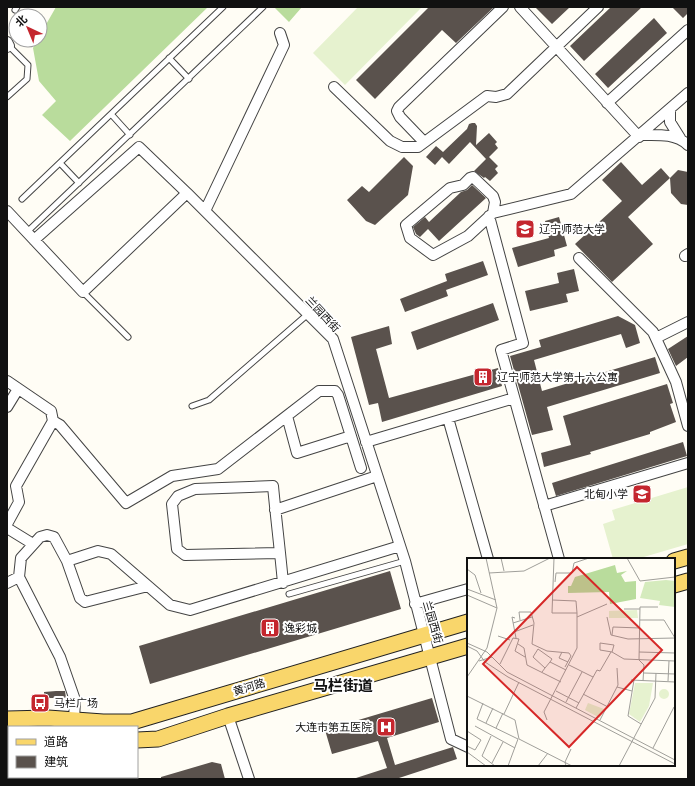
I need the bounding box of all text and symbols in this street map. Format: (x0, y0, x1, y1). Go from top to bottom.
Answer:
north arrow (8, 8, 48, 48)
text: 北 (12, 12, 30, 30)
school or university icon: 辽宁师范大学 (514, 218, 536, 240)
place label: 辽宁师范大学 (539, 222, 605, 236)
street label: 兰园西街 (303, 293, 343, 335)
building icon: 辽宁师范大学第十六公寓 (472, 366, 494, 388)
place label: 辽宁师范大学第十六公寓 (497, 370, 618, 384)
school or university icon: 北甸小学 (631, 483, 653, 505)
place label: 北甸小学 (584, 487, 628, 501)
inset map (467, 558, 675, 766)
street label: 兰园西街 (420, 599, 446, 645)
building icon: 逸彩城 (259, 617, 281, 639)
place label: 逸彩城 (284, 621, 317, 635)
street label: 黄河路 (231, 675, 267, 699)
district label: 马栏街道 (313, 675, 373, 695)
bus stop icon: 马栏广场 (29, 692, 51, 714)
place label: 马栏广场 (54, 696, 98, 710)
hospital icon: 大连市第五医院 (375, 716, 397, 738)
place label: 大连市第五医院 (295, 720, 372, 734)
legend (8, 726, 138, 778)
text: 道路 (44, 734, 68, 749)
text: 建筑 (44, 754, 68, 769)

